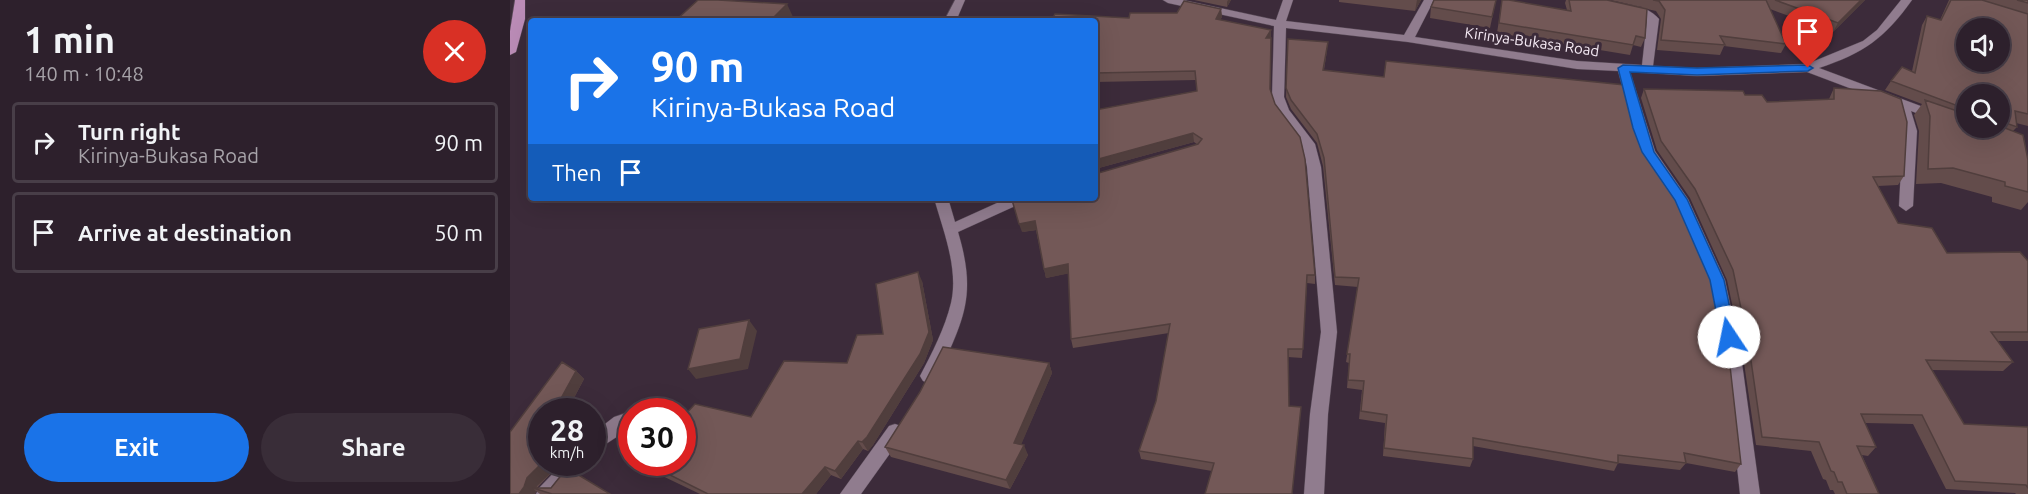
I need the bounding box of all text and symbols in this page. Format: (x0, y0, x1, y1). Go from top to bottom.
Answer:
pin (1782, 6, 1833, 68)
icon: arrive (1791, 15, 1824, 48)
map controls (1956, 18, 2010, 138)
button: sound (1956, 18, 2010, 72)
text: 1 min (24, 19, 115, 60)
button: close (423, 20, 486, 83)
street label: Kirinya-Bukasa Road (1464, 24, 1600, 59)
icon: right (552, 42, 630, 120)
text: 90 m (651, 43, 745, 90)
text: 140 m · 10:48 (24, 62, 144, 85)
button: search (1956, 84, 2010, 138)
text: Kirinya-Bukasa Road (651, 92, 895, 122)
text: Turn right (78, 119, 180, 144)
icon: right (27, 126, 60, 159)
text: 90 m (434, 130, 483, 155)
text: Kirinya-Bukasa Road (78, 144, 259, 167)
icon: arrive (614, 156, 647, 189)
text: Then (552, 160, 602, 185)
icon: arrive (27, 216, 60, 249)
text: Arrive at destination (78, 220, 292, 245)
text: 50 m (434, 220, 483, 245)
position arrow (1697, 305, 1761, 369)
speed limit sign: 30 (618, 398, 696, 476)
button: Exit (24, 413, 249, 482)
button: Share (261, 413, 486, 482)
text: 28 (550, 413, 584, 447)
text: km/h (550, 444, 584, 461)

